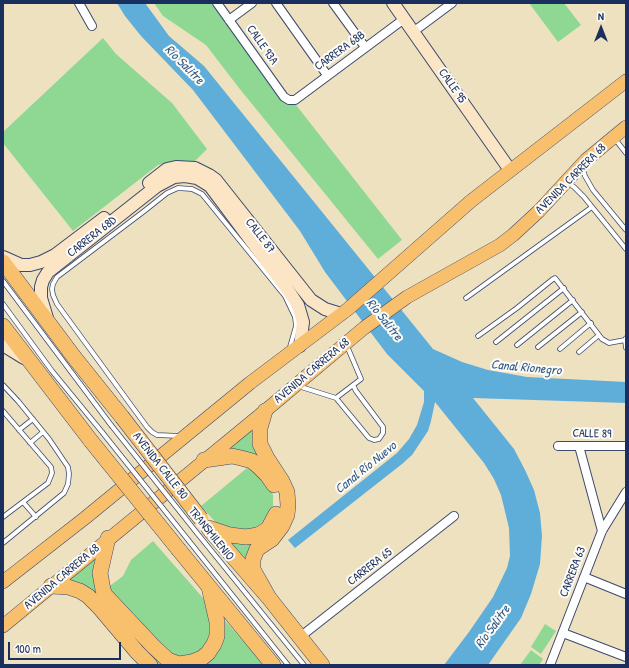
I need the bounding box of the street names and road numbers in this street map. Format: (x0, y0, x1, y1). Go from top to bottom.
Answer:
street label: CALLE 93A (243, 22, 281, 68)
street label: CARRERA 68B (312, 28, 368, 74)
street label: CALLE 95 (435, 66, 469, 106)
street label: AVENIDA CARRERA 68 (533, 141, 609, 217)
street label: CARRERA 68D (65, 213, 119, 261)
street label: CALLE 87 (242, 216, 278, 256)
street label: AVENIDA CARRERA 68 (271, 335, 353, 407)
street label: CALLE 89 (572, 426, 612, 442)
street label: AVENIDA CALLE 80 (129, 429, 191, 503)
street label: TRANSMILENIO (185, 504, 237, 564)
street label: AVENIDA CARRERA 68 (21, 541, 103, 613)
street label: CARRERA 65 (345, 545, 395, 589)
street label: CARRERA 63 (557, 545, 589, 599)

